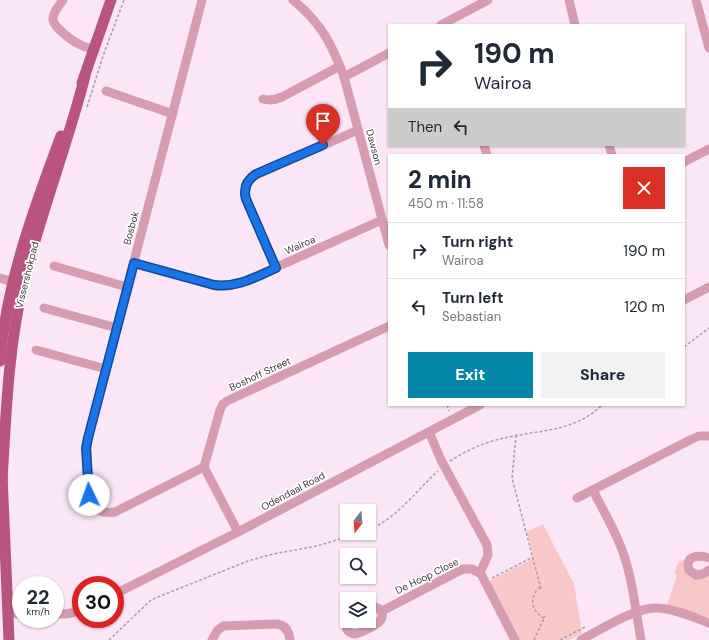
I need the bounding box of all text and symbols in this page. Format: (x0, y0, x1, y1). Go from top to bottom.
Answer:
text: 190 m (474, 35, 555, 72)
icon: right (408, 40, 460, 92)
text: Wairoa (474, 71, 531, 95)
pin (306, 104, 340, 145)
icon: arrive (312, 110, 334, 132)
icon: left (450, 116, 472, 138)
text: Then (408, 117, 442, 137)
street label: Dawson (363, 128, 385, 167)
text: 2 min (408, 164, 472, 195)
button: close (623, 167, 665, 209)
text: 450 m · 11:58 (408, 195, 484, 212)
street label: Bosbok (120, 210, 142, 246)
text: Turn right (442, 232, 513, 252)
street label: Wairoa (283, 233, 317, 257)
street label: Vissershokpad (12, 240, 42, 310)
icon: right (408, 240, 430, 262)
text: 190 m (623, 241, 665, 261)
text: Wairoa (442, 252, 483, 269)
text: Turn left (442, 288, 503, 308)
icon: left (408, 296, 430, 318)
text: 120 m (624, 297, 665, 317)
text: Sebastian (442, 308, 501, 325)
button: Exit (408, 352, 533, 398)
button: Share (541, 352, 665, 398)
street label: Boshoff Street (227, 354, 293, 394)
street label: Odendaal Road (259, 469, 327, 513)
position arrow (68, 474, 110, 516)
north arrow (340, 504, 376, 540)
map controls (340, 504, 376, 628)
button: search (340, 548, 376, 584)
street label: De Hoop Close (393, 555, 461, 597)
speed limit sign: 30 (72, 576, 124, 628)
text: 22 (26, 584, 50, 610)
button: layers (340, 592, 376, 628)
text: km/h (26, 605, 50, 618)

